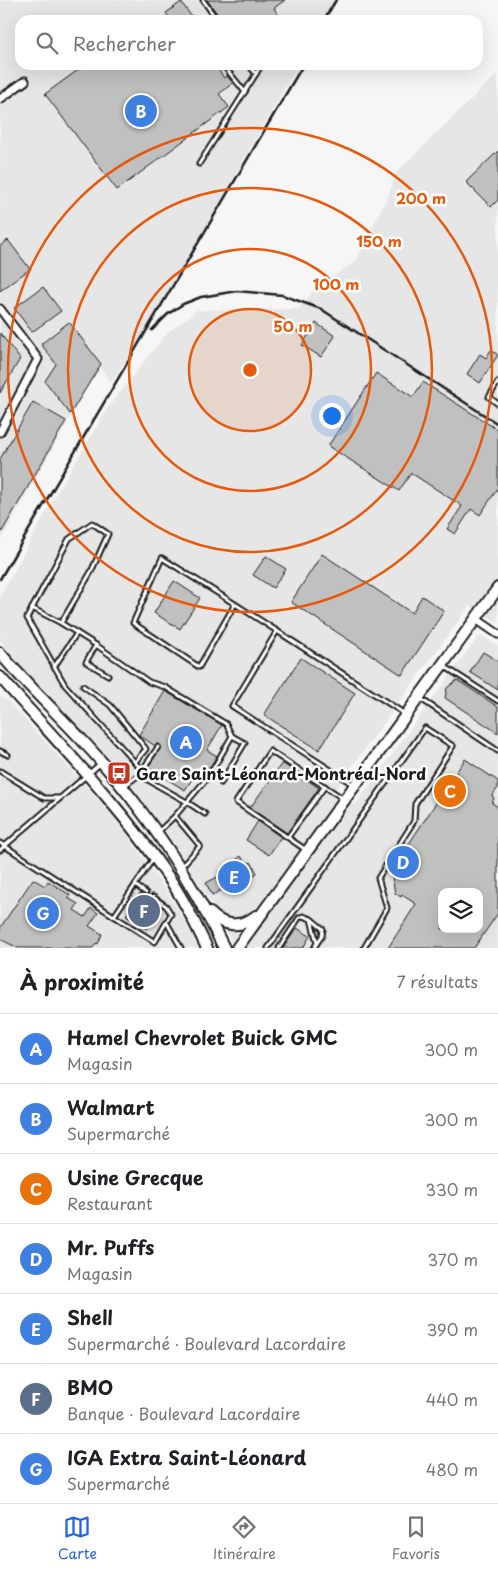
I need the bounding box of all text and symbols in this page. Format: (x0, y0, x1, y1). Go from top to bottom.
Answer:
search box (15, 15, 483, 70)
icon: search (33, 29, 61, 57)
text: Rechercher (73, 29, 176, 57)
pin: B (125, 92, 157, 130)
text: 200 m (396, 186, 446, 209)
text: 150 m (356, 229, 402, 252)
text: 100 m (313, 272, 359, 295)
text: 50 m (274, 314, 312, 337)
centre of rings (241, 361, 259, 379)
your location (319, 403, 345, 429)
pin: A (170, 723, 202, 761)
bus stop icon: Gare Saint-Léonard-Montréal-Nord (106, 760, 132, 786)
place label: Gare Saint-Léonard-Montréal-Nord (136, 761, 426, 785)
pin: C (434, 772, 466, 810)
pin: D (387, 843, 419, 881)
pin: E (218, 858, 250, 896)
map controls (438, 888, 483, 933)
button: layers (438, 888, 483, 933)
pin: F (128, 892, 160, 930)
pin: G (27, 894, 59, 932)
text: À proximité (20, 965, 144, 997)
text: 7 résultats (397, 969, 478, 993)
text: Hamel Chevrolet Buick GMC (67, 1023, 338, 1051)
text: A (30, 1037, 42, 1061)
text: 300 m (424, 1037, 478, 1061)
text: Magasin (67, 1051, 133, 1075)
text: Walmart (67, 1093, 155, 1121)
text: B (31, 1107, 41, 1131)
text: 300 m (424, 1107, 478, 1131)
text: Supermarché (67, 1121, 170, 1145)
text: Usine Grecque (67, 1163, 203, 1191)
text: C (30, 1177, 42, 1201)
text: 330 m (425, 1177, 478, 1201)
text: Restaurant (67, 1191, 153, 1215)
text: Mr. Puffs (67, 1233, 154, 1261)
text: D (30, 1247, 42, 1271)
text: 370 m (428, 1247, 478, 1271)
text: Magasin (67, 1261, 133, 1285)
text: Shell (67, 1303, 113, 1331)
text: E (31, 1317, 41, 1341)
text: 390 m (427, 1317, 478, 1341)
text: Supermarché · Boulevard Lacordaire (67, 1331, 346, 1355)
text: BMO (67, 1373, 113, 1401)
text: F (31, 1387, 41, 1411)
text: 440 m (426, 1387, 478, 1411)
text: Banque · Boulevard Lacordaire (67, 1401, 300, 1425)
text: IGA Extra Saint-Léonard (67, 1443, 306, 1471)
text: G (29, 1457, 43, 1481)
text: 480 m (426, 1457, 478, 1481)
text: Supermarché (67, 1471, 170, 1495)
tab: Carte (58, 1513, 97, 1564)
tab: Itinéraire (213, 1513, 276, 1564)
tab: Favoris (392, 1513, 440, 1564)

